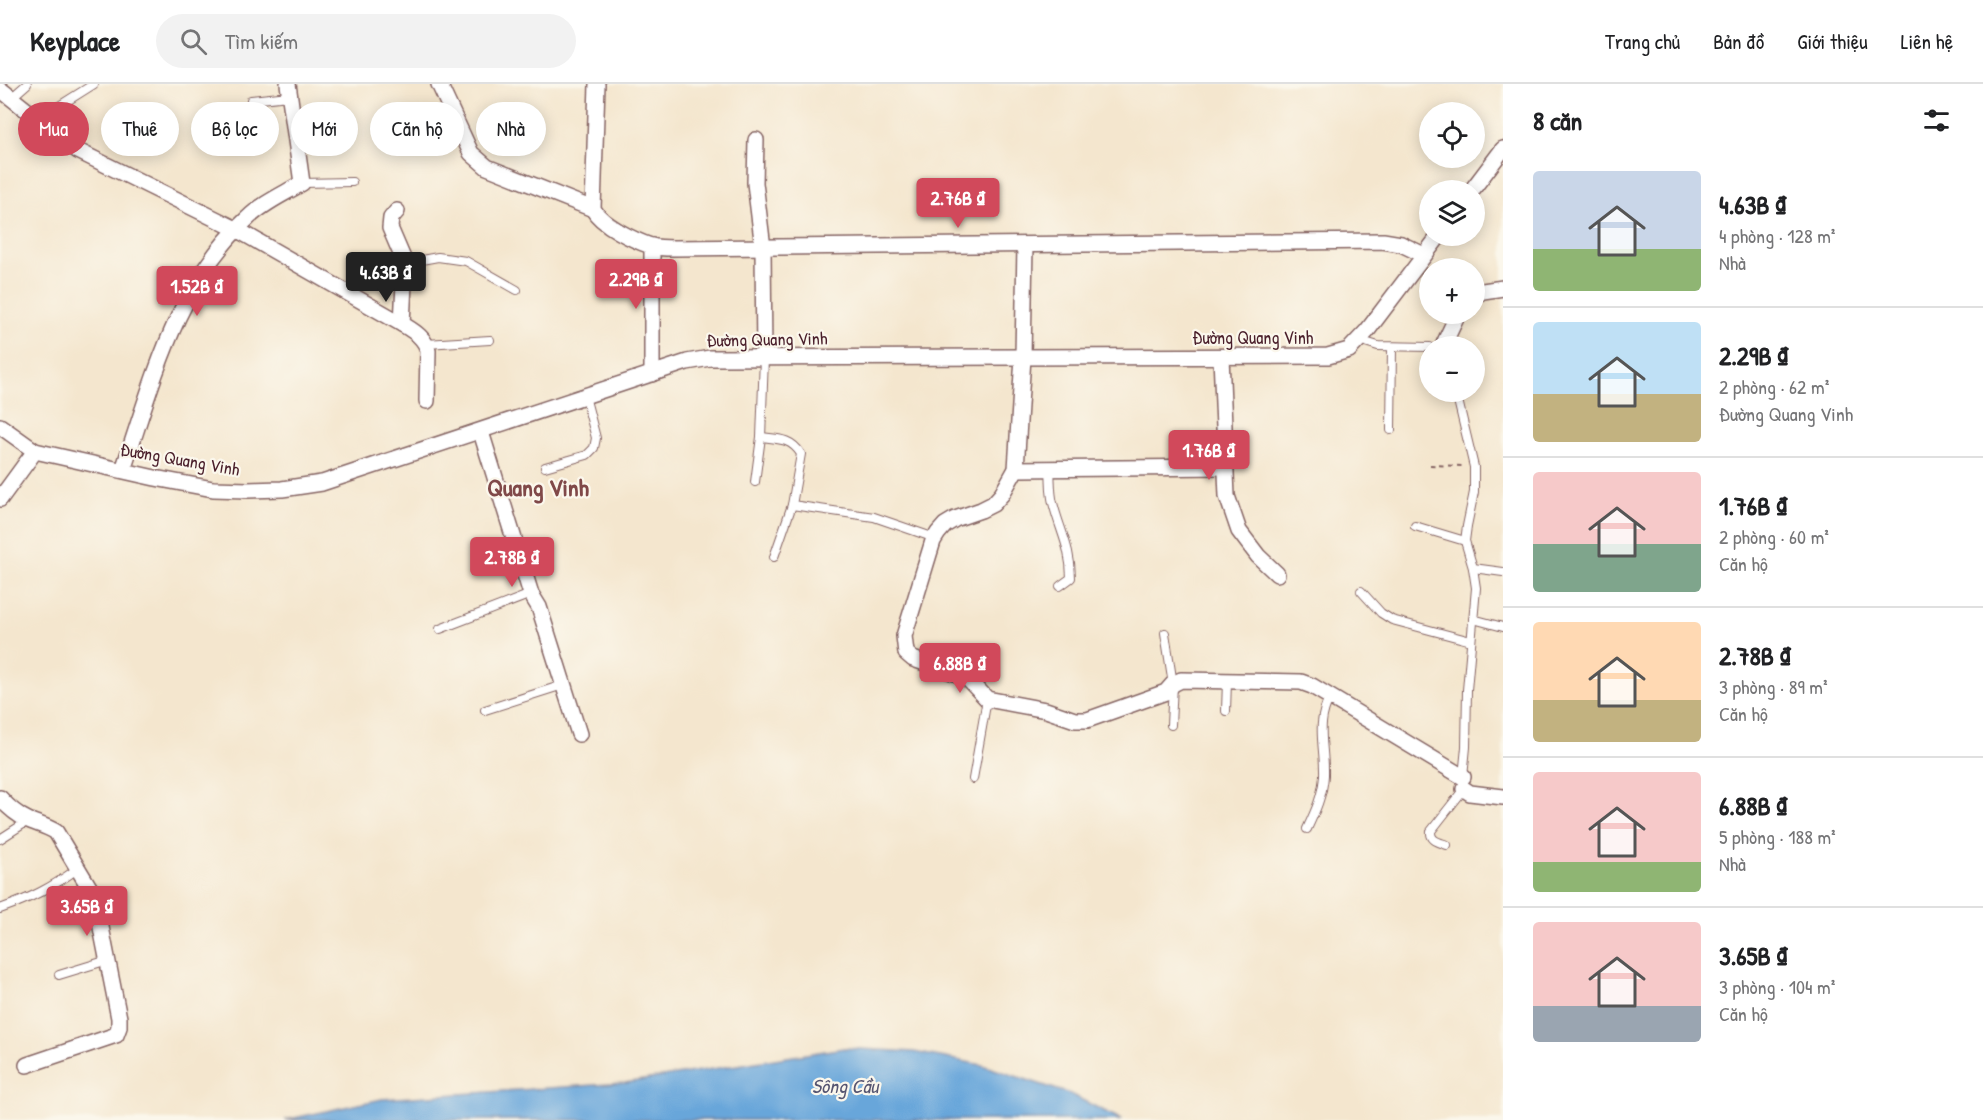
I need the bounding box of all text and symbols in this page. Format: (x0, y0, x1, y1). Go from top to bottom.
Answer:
search box (156, 14, 576, 68)
text: Keyplace (30, 22, 120, 60)
icon: search (177, 25, 210, 58)
text: Tìm kiếm (225, 26, 298, 56)
text: Trang chủ (1605, 27, 1680, 56)
text: Bản đồ (1713, 27, 1764, 56)
text: Giới thiệu (1797, 27, 1868, 56)
text: Liên hệ (1901, 27, 1953, 56)
chip: Mua (18, 102, 89, 156)
chip: Thuê (101, 102, 179, 156)
chip: Bộ lọc (191, 102, 279, 156)
chip: Mới (291, 102, 358, 156)
chip: Căn hộ (370, 102, 464, 156)
chip: Nhà (476, 102, 546, 156)
map controls (1419, 102, 1485, 402)
button: locate (1419, 102, 1485, 168)
text: 8 căn (1533, 103, 1582, 138)
icon: filters (1920, 104, 1953, 137)
pin: 2.76B ₫ (903, 178, 1013, 229)
button: layers (1419, 180, 1485, 246)
text: 2.76B ₫ (930, 184, 986, 211)
text: 4.63B ₫ (1719, 187, 1787, 222)
icon: home (1581, 195, 1653, 267)
text: 4 phòng · 128 m² (1719, 222, 1835, 249)
text: Nhà (1719, 249, 1746, 276)
pin: 4.63B ₫ (331, 252, 441, 303)
text: 4.63B ₫ (360, 258, 412, 285)
button: + (1419, 258, 1485, 324)
pin: 2.29B ₫ (581, 259, 691, 310)
text: 2.29B ₫ (609, 265, 663, 292)
pin: 1.52B ₫ (142, 266, 252, 317)
text: 1.52B ₫ (171, 272, 223, 299)
street label: Đường Quang Vinh (706, 325, 828, 353)
street label: Đường Quang Vinh (1193, 325, 1314, 350)
button: − (1419, 336, 1485, 402)
text: 2.29B ₫ (1719, 338, 1789, 373)
icon: home (1581, 346, 1653, 418)
text: 2 phòng · 62 m² (1719, 373, 1829, 400)
text: Đường Quang Vinh (1719, 400, 1853, 427)
pin: 1.76B ₫ (1154, 430, 1264, 481)
street label: Đường Quang Vinh (118, 436, 242, 482)
text: 1.76B ₫ (1183, 436, 1235, 463)
district label: Quang Vinh (487, 471, 589, 504)
text: 1.76B ₫ (1719, 488, 1788, 523)
icon: home (1581, 496, 1653, 568)
text: 2 phòng · 60 m² (1719, 523, 1829, 550)
pin: 2.78B ₫ (457, 537, 567, 588)
text: 2.78B ₫ (484, 543, 540, 570)
text: Căn hộ (1719, 550, 1768, 577)
text: 2.78B ₫ (1719, 638, 1791, 673)
pin: 6.88B ₫ (905, 643, 1015, 694)
icon: home (1581, 646, 1653, 718)
text: 6.88B ₫ (933, 649, 987, 676)
text: 3 phòng · 89 m² (1719, 673, 1828, 700)
text: Căn hộ (1719, 700, 1768, 727)
text: 6.88B ₫ (1719, 788, 1788, 823)
icon: home (1581, 796, 1653, 868)
text: 5 phòng · 188 m² (1719, 823, 1836, 850)
text: Nhà (1719, 850, 1746, 877)
pin: 3.65B ₫ (32, 886, 142, 937)
text: 3.65B ₫ (60, 892, 114, 919)
text: 3.65B ₫ (1719, 938, 1788, 973)
icon: home (1581, 946, 1653, 1018)
text: 3 phòng · 104 m² (1719, 973, 1835, 1000)
text: Căn hộ (1719, 1000, 1768, 1027)
water label: Sông Cầu (812, 1072, 880, 1100)

